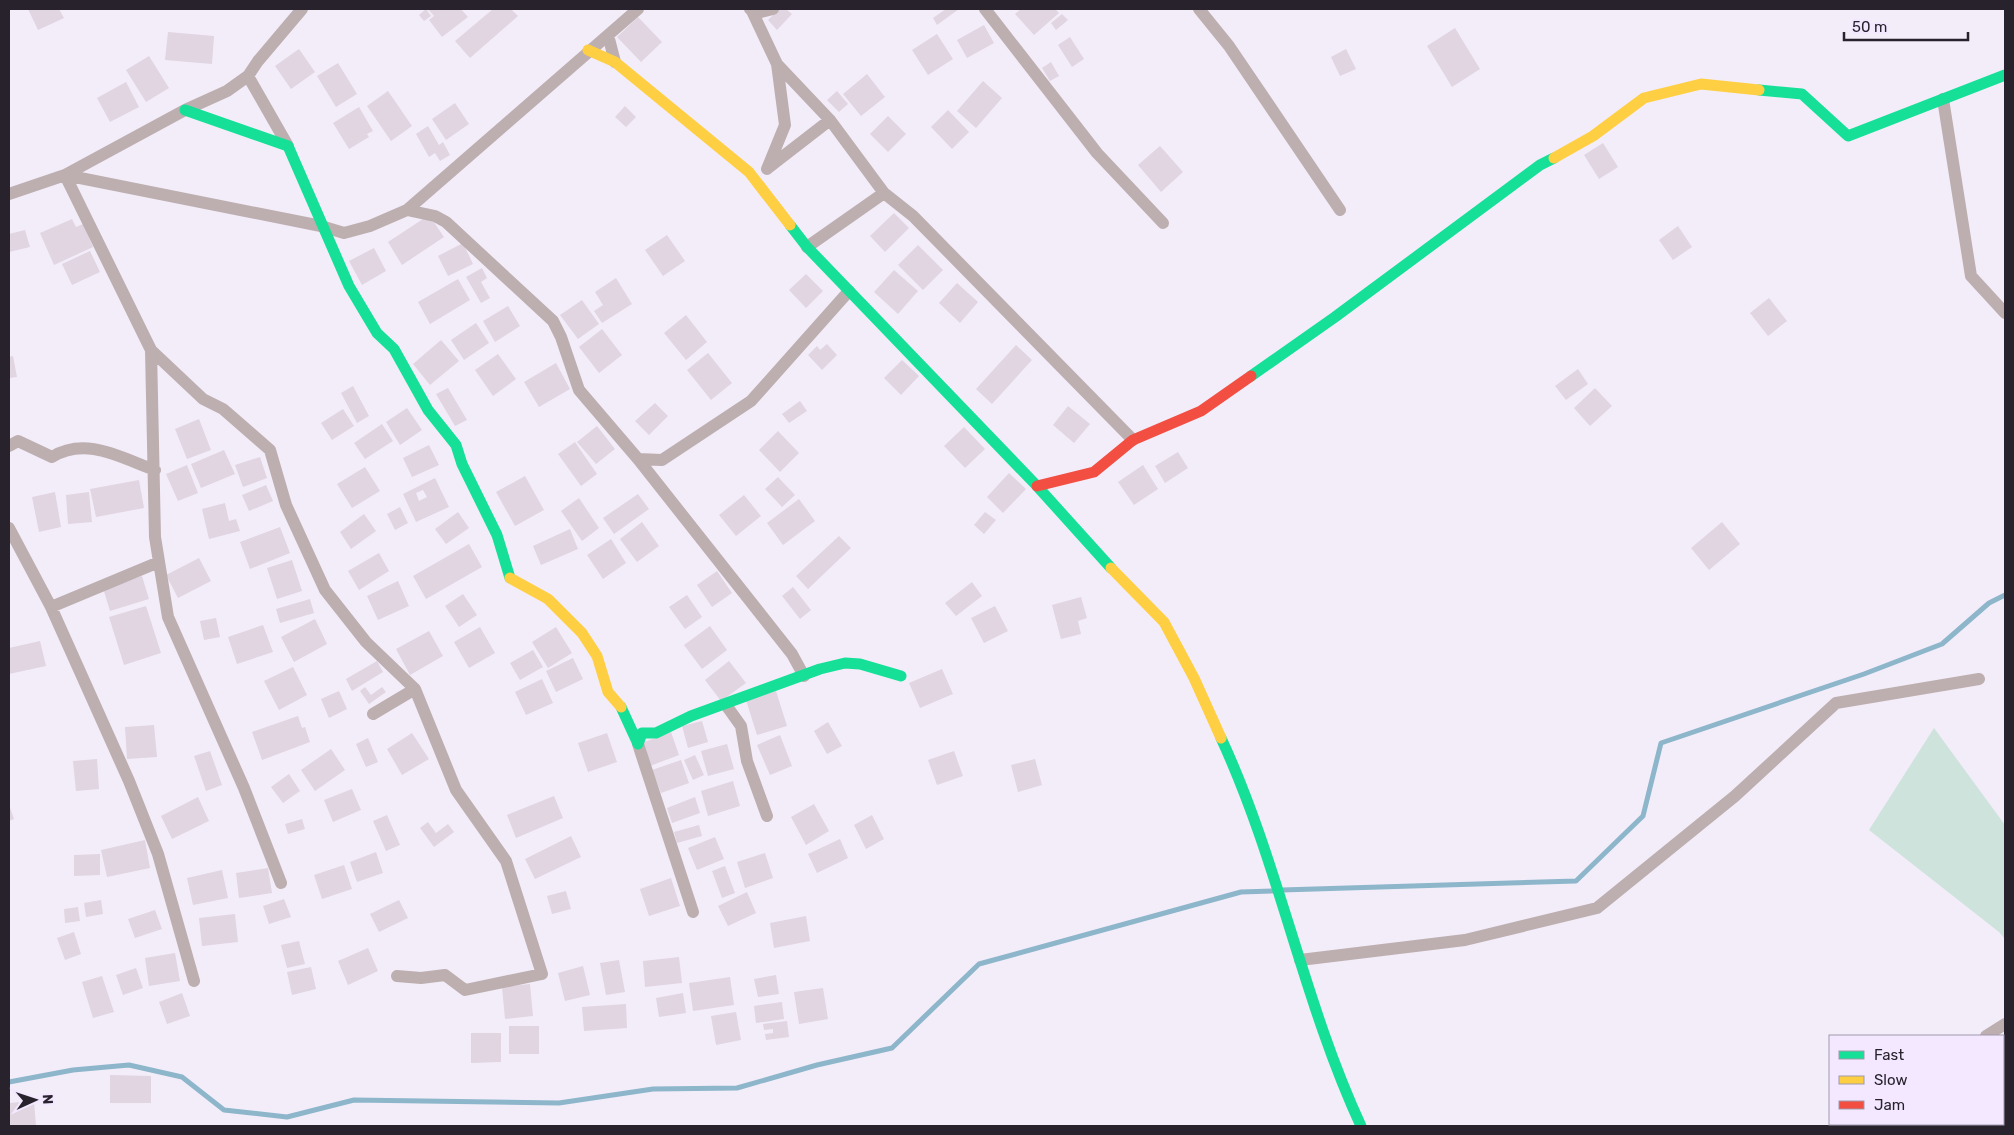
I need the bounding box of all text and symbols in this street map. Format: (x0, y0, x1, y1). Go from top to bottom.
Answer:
scale bar (1844, 10, 1968, 42)
text: 50 m (1852, 18, 1887, 36)
legend (1829, 1035, 2004, 1125)
text: Fast (1874, 1046, 1904, 1064)
text: Slow (1874, 1071, 1907, 1089)
north arrow (10, 1075, 60, 1125)
text: N (39, 1094, 56, 1105)
text: Jam (1874, 1096, 1905, 1114)

